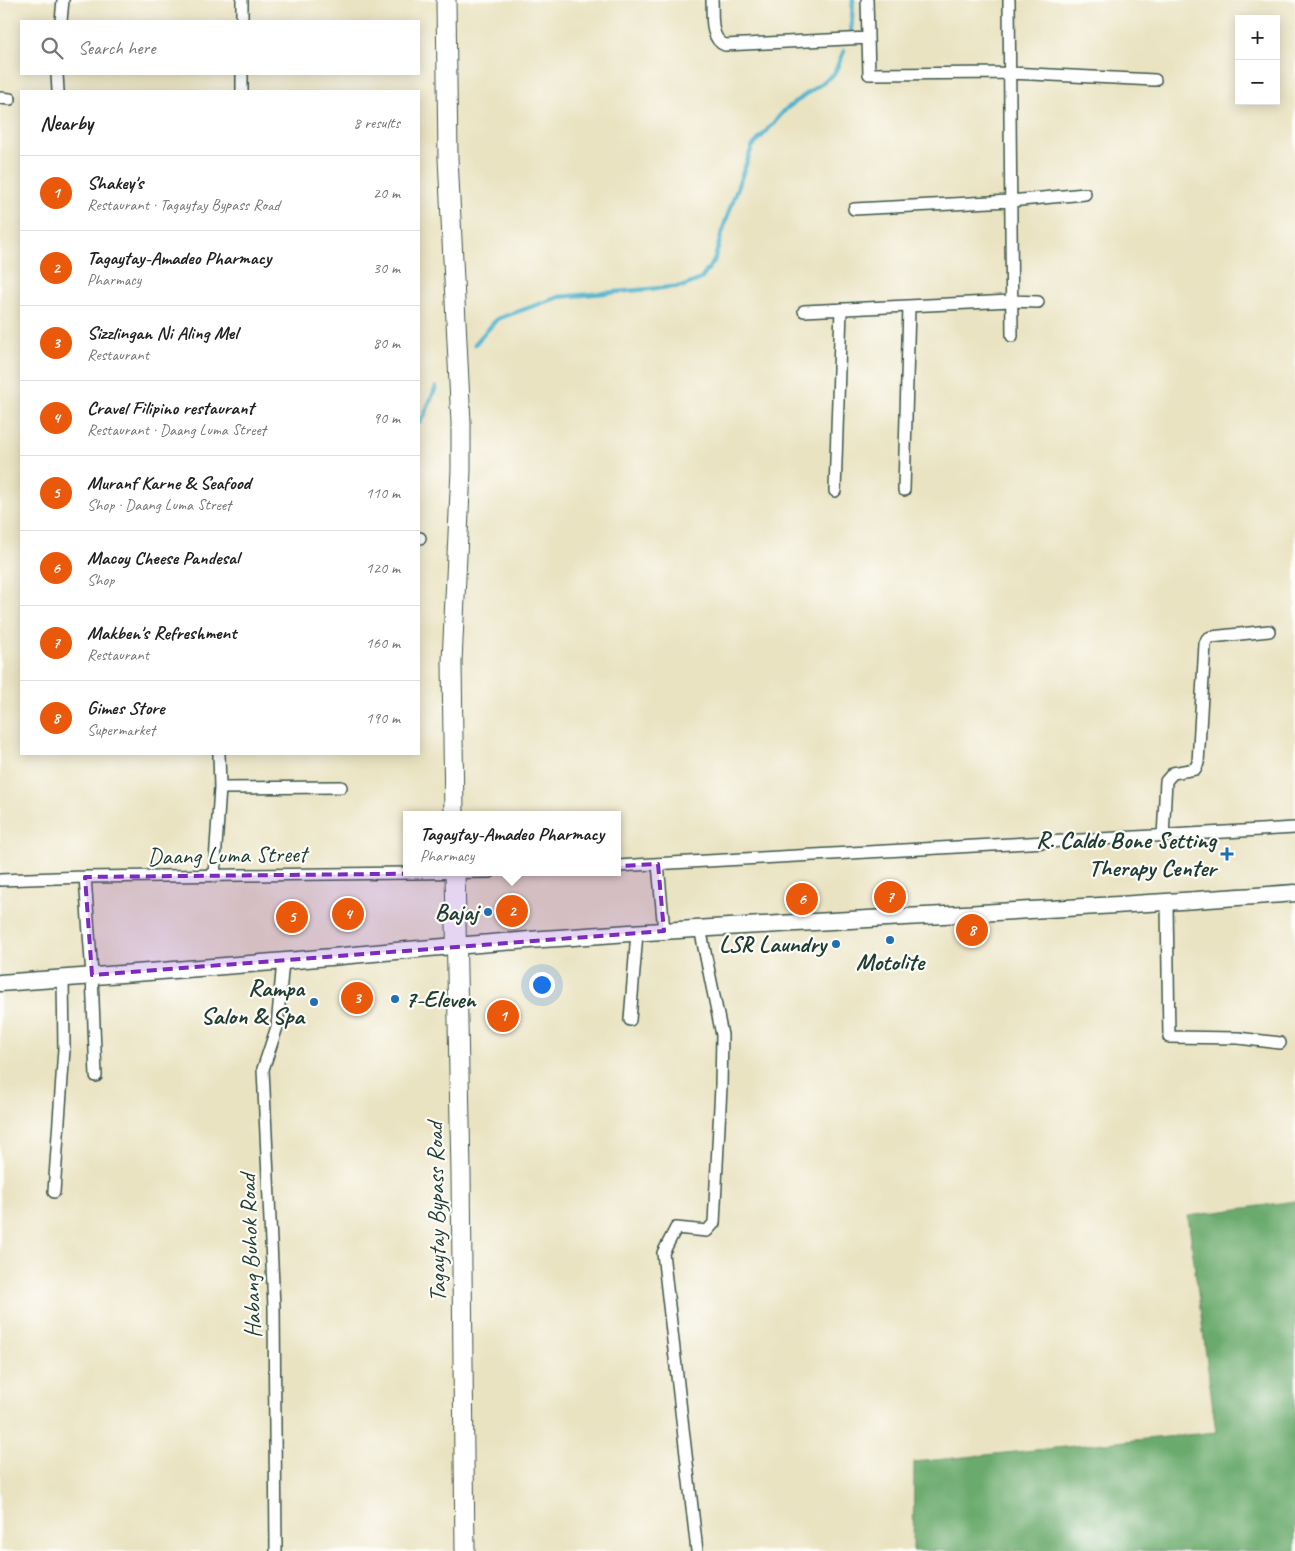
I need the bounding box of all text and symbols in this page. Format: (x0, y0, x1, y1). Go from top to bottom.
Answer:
map controls (1235, 15, 1280, 105)
button: + (1235, 15, 1280, 60)
search box (20, 20, 420, 75)
icon: search (38, 34, 66, 62)
text: Search here (78, 36, 155, 60)
button: − (1235, 60, 1280, 105)
text: Nearby (40, 110, 93, 136)
text: 8 results (353, 113, 400, 133)
text: Shakey's (87, 171, 143, 195)
text: 1 (52, 183, 60, 203)
text: 20 m (373, 183, 400, 203)
text: Restaurant · Tagaytay Bypass Road (87, 195, 280, 215)
text: Tagaytay-Amadeo Pharmacy (87, 246, 271, 270)
text: 2 (52, 258, 60, 278)
text: 30 m (373, 258, 400, 278)
text: Pharmacy (87, 270, 141, 290)
text: Sizzlingan Ni Aling Mel (87, 321, 238, 345)
text: 3 (52, 333, 60, 353)
text: 80 m (373, 333, 400, 353)
text: Restaurant (87, 345, 149, 365)
text: Cravel Filipino restaurant (87, 396, 254, 420)
text: 4 (52, 408, 60, 428)
text: 90 m (373, 408, 400, 428)
text: Restaurant · Daang Luma Street (87, 420, 266, 440)
text: Muranf Karne & Seafood (87, 471, 250, 495)
text: 5 (53, 483, 59, 503)
text: 110 m (366, 483, 400, 503)
text: Shop · Daang Luma Street (87, 495, 231, 515)
text: Macoy Cheese Pandesal (87, 546, 239, 570)
text: 6 (52, 558, 60, 578)
text: 120 m (366, 558, 400, 578)
text: Shop (87, 570, 114, 590)
text: Makben's Refreshment (87, 621, 236, 645)
text: 7 (52, 633, 60, 653)
text: 160 m (366, 633, 400, 653)
text: Restaurant (87, 645, 149, 665)
text: Gimes Store (87, 696, 164, 720)
text: 8 (52, 708, 60, 728)
text: 190 m (366, 708, 400, 728)
text: Supermarket (87, 720, 155, 740)
popup (403, 811, 621, 876)
text: Tagaytay-Amadeo Pharmacy (420, 822, 604, 846)
place label: R. Caldo Bone Setting Therapy Center (1036, 825, 1218, 883)
street label: Daang Luma Street (147, 839, 310, 871)
text: Pharmacy (420, 846, 474, 866)
marker: R. Caldo Bone Setting Therapy Center (1220, 847, 1234, 861)
pin: 7 (874, 878, 906, 916)
pin: 6 (786, 880, 818, 918)
pin: 2 (496, 892, 528, 930)
pin: 4 (332, 895, 364, 933)
place label: Bajaj (435, 897, 481, 927)
pin: 5 (276, 898, 308, 936)
marker: Bajaj (482, 906, 494, 918)
pin: 8 (956, 911, 988, 949)
place label: LSR Laundry (719, 929, 829, 959)
marker: Motolite (884, 934, 896, 946)
marker: LSR Laundry (830, 938, 842, 950)
place label: Motolite (856, 947, 926, 977)
your location (529, 972, 555, 998)
place label: Rampa Salon & Spa (201, 973, 306, 1031)
pin: 3 (341, 979, 373, 1017)
place label: 7-Eleven (405, 984, 478, 1014)
marker: 7-Eleven (389, 993, 401, 1005)
marker: Rampa Salon & Spa (308, 996, 320, 1008)
pin: 1 (487, 997, 519, 1035)
street label: Tagaytay Bypass Road (419, 1118, 453, 1302)
street label: Habang Buhok Road (232, 1170, 268, 1339)

